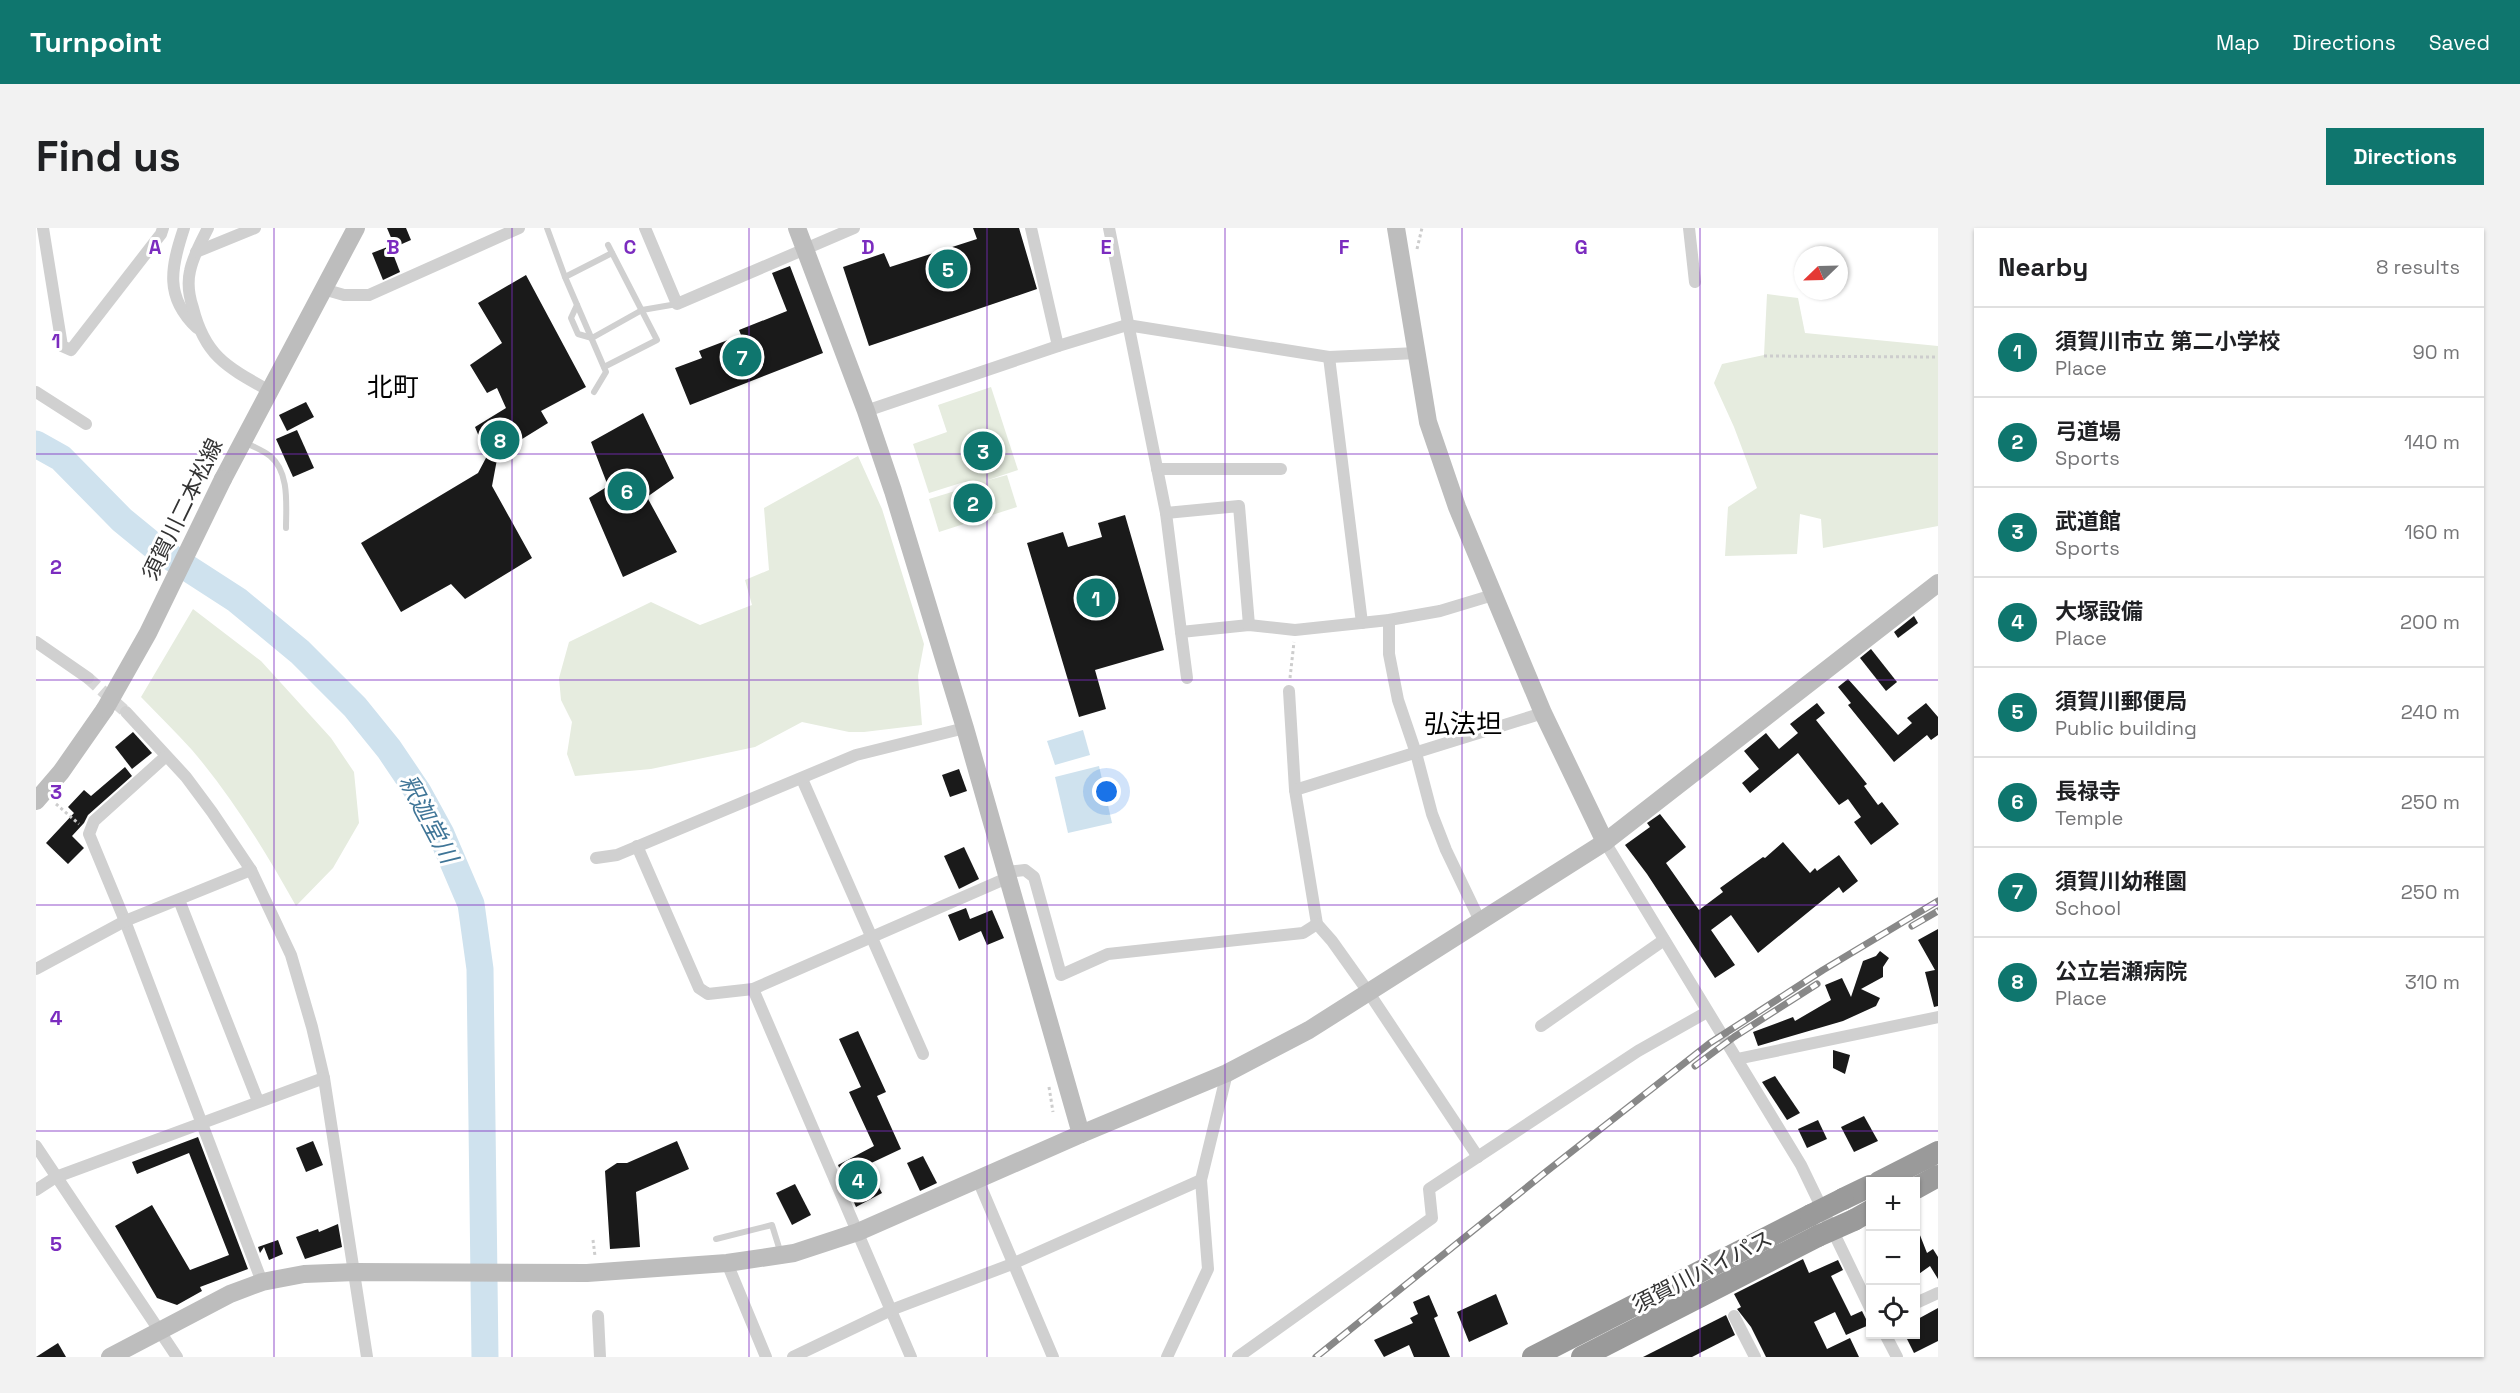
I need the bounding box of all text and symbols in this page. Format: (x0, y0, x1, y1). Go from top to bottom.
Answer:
text: Turnpoint (30, 24, 162, 60)
text: Map (2216, 29, 2260, 56)
text: Directions (2293, 29, 2396, 56)
text: Saved (2429, 29, 2490, 56)
button: Directions (2326, 128, 2484, 185)
text: Find us (36, 130, 181, 183)
text: A (149, 234, 162, 260)
text: B (386, 234, 400, 260)
text: C (624, 234, 637, 260)
text: D (861, 234, 875, 260)
text: E (1100, 234, 1112, 260)
text: F (1339, 234, 1350, 260)
text: G (1574, 234, 1588, 260)
pin: 5 (928, 246, 968, 291)
north arrow (1794, 246, 1848, 300)
text: Nearby (1998, 250, 2088, 284)
text: 8 results (2376, 254, 2460, 280)
text: 須賀川市立 第二小学校 (2055, 327, 2281, 355)
text: 1 (51, 328, 61, 354)
pin: 7 (722, 334, 762, 380)
text: 1 (2013, 339, 2022, 365)
text: 90 m (2413, 339, 2460, 365)
text: Place (2055, 355, 2107, 381)
district label: 北町 (367, 370, 419, 404)
text: 弓道場 (2055, 417, 2121, 445)
pin: 8 (480, 418, 520, 462)
pin: 3 (964, 428, 1002, 474)
text: 2 (2012, 429, 2023, 455)
text: 140 m (2404, 429, 2460, 455)
street label: 須賀川二本松線 (136, 434, 228, 584)
text: Sports (2055, 445, 2120, 471)
pin: 6 (608, 468, 646, 514)
pin: 2 (954, 480, 992, 526)
text: 武道館 (2055, 507, 2121, 535)
text: 3 (2011, 519, 2024, 545)
text: 160 m (2404, 519, 2460, 545)
text: Sports (2055, 535, 2120, 561)
text: 2 (50, 554, 62, 580)
pin: 1 (1076, 576, 1116, 620)
text: 大塚設備 (2055, 597, 2143, 625)
text: 4 (2011, 609, 2024, 635)
text: 200 m (2400, 609, 2460, 635)
text: Place (2055, 625, 2107, 651)
text: 須賀川郵便局 (2055, 687, 2187, 715)
text: 5 (2012, 699, 2024, 725)
text: 240 m (2401, 699, 2460, 725)
district label: 弘法坦 (1424, 707, 1502, 741)
text: Public building (2055, 715, 2197, 741)
water label: 釈迦堂川 (392, 769, 466, 871)
your location (1092, 777, 1121, 806)
text: 長禄寺 (2055, 777, 2121, 805)
text: 3 (50, 779, 62, 805)
text: 6 (2011, 789, 2024, 815)
text: 250 m (2401, 789, 2460, 815)
text: Temple (2055, 805, 2123, 831)
text: 須賀川幼稚園 (2055, 867, 2187, 895)
text: 7 (2012, 879, 2023, 905)
text: 250 m (2401, 879, 2460, 905)
text: School (2055, 895, 2121, 921)
text: 公立岩瀬病院 (2055, 957, 2187, 985)
text: 8 (2012, 969, 2024, 995)
text: 310 m (2405, 969, 2460, 995)
text: Place (2055, 985, 2107, 1011)
text: 4 (50, 1005, 63, 1031)
pin: 4 (838, 1158, 878, 1202)
map controls (1866, 1177, 1920, 1339)
button: + (1866, 1177, 1920, 1231)
street label: 須賀川バイパス (1627, 1224, 1777, 1318)
text: 5 (50, 1231, 62, 1257)
button: − (1866, 1231, 1920, 1285)
button: locate (1866, 1285, 1920, 1339)

